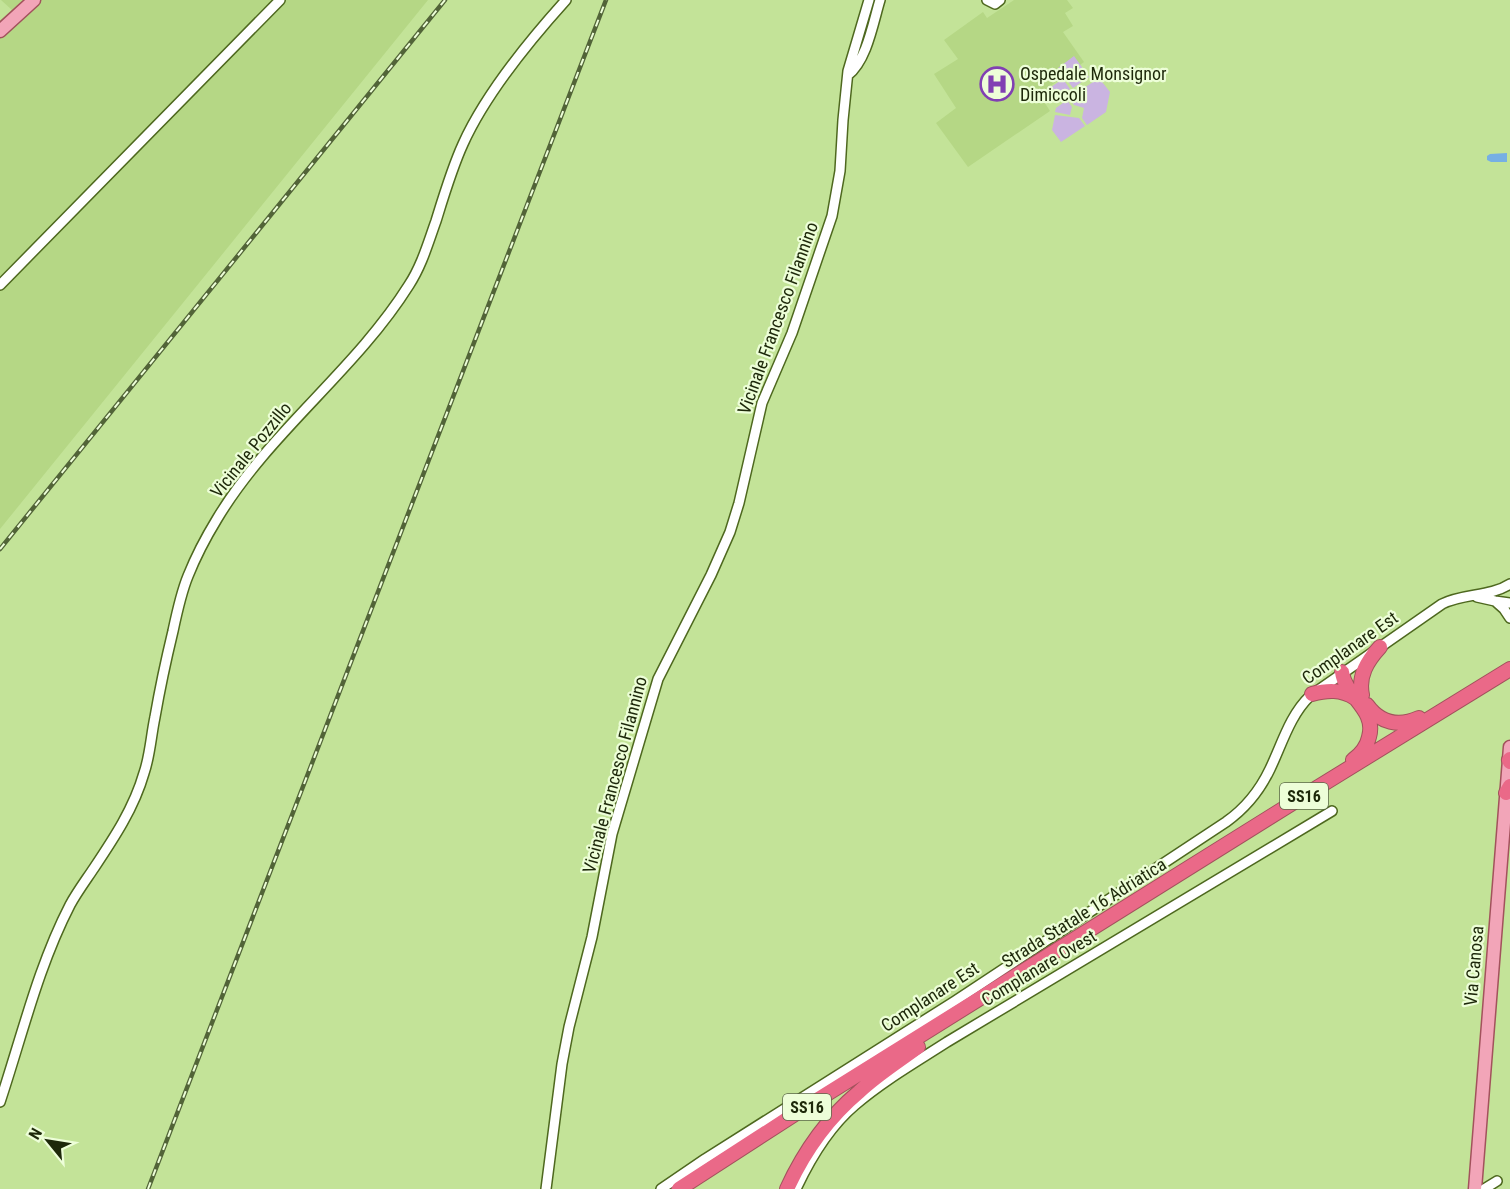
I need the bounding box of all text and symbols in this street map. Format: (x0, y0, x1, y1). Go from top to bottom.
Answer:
place label: Ospedale Monsignor Dimiccoli (1020, 63, 1167, 105)
hospital icon: Ospedale Monsignor Dimiccoli (979, 66, 1015, 102)
street label: Vicinale Francesco Filannino (733, 219, 822, 417)
street label: Vicinale Pozzillo (206, 398, 295, 502)
street label: Complanare Est (1298, 607, 1402, 688)
street label: Vicinale Francesco Filannino (578, 674, 651, 876)
road number: SS16 (1280, 783, 1328, 809)
street label: Strada Statale 16 Adriatica (998, 853, 1170, 972)
street label: Complanare Ovest (978, 925, 1100, 1010)
street label: Via Canosa (1460, 925, 1487, 1007)
street label: Complanare Est (877, 957, 982, 1036)
road number: SS16 (783, 1094, 831, 1120)
north arrow (18, 1111, 78, 1171)
text: N (25, 1125, 46, 1143)

